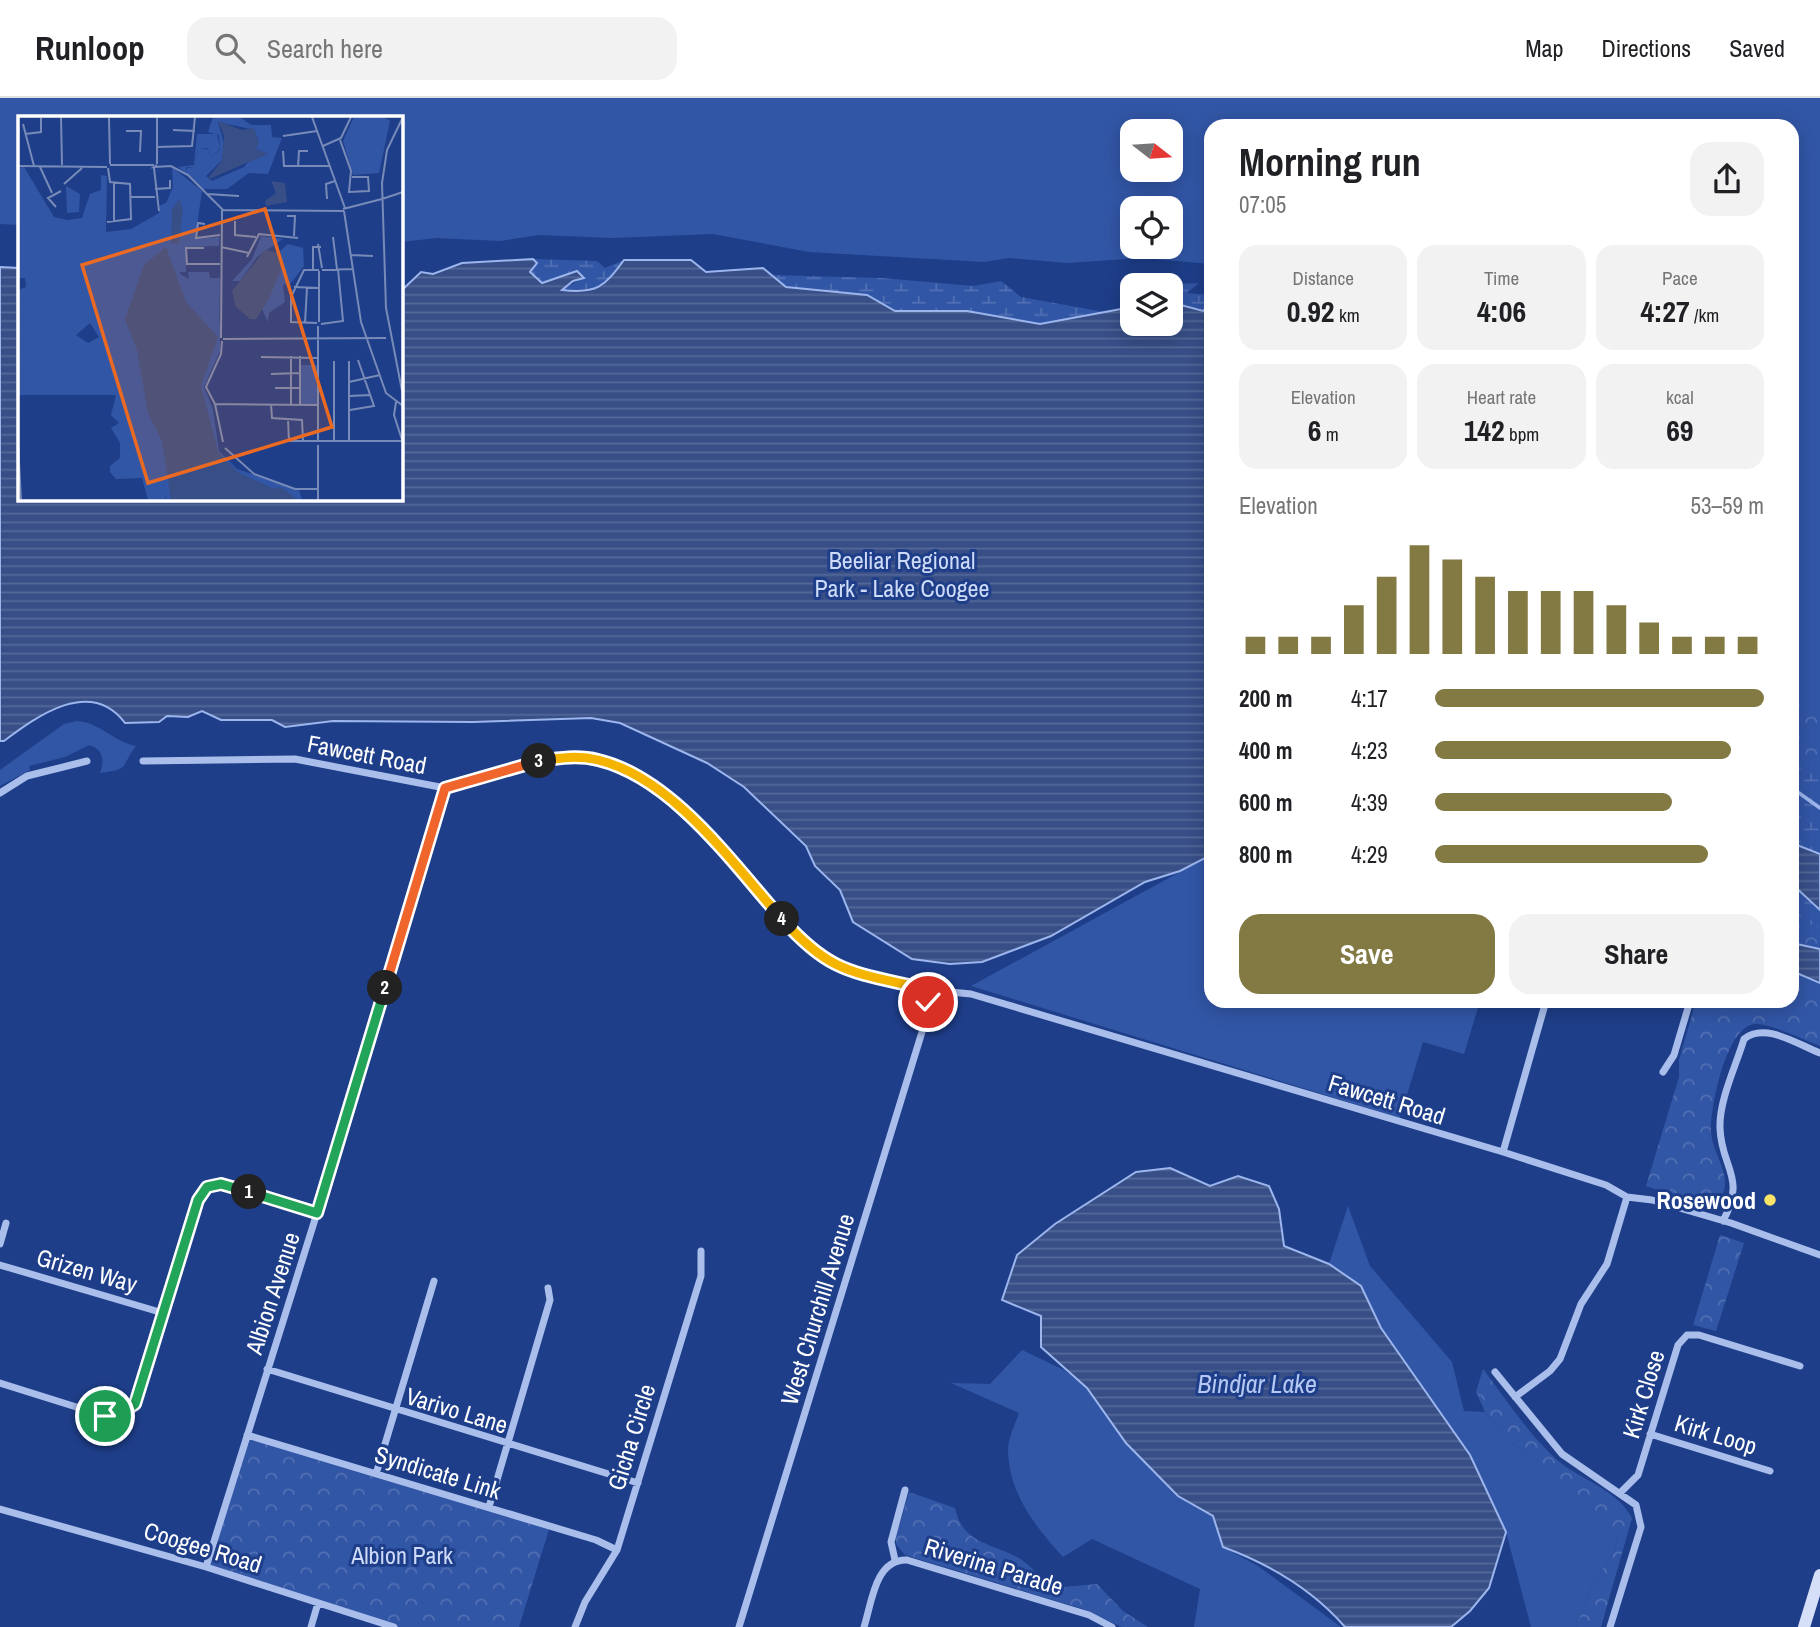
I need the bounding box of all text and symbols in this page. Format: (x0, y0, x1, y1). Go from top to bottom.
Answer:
search box (187, 17, 677, 80)
text: Runloop (35, 26, 145, 70)
icon: search (211, 29, 249, 67)
text: Search here (267, 31, 383, 66)
text: Map (1525, 32, 1563, 64)
text: Directions (1601, 32, 1691, 64)
text: Saved (1729, 32, 1785, 64)
inset map (18, 116, 402, 500)
north arrow (1120, 119, 1183, 182)
map controls (1120, 119, 1183, 336)
text: Morning run (1239, 137, 1421, 188)
button: share (1690, 142, 1764, 216)
text: 07:05 (1239, 189, 1286, 220)
button: locate (1120, 196, 1183, 259)
text: Distance (1292, 265, 1354, 291)
text: Time (1484, 265, 1519, 291)
text: Pace (1662, 265, 1698, 291)
button: layers (1120, 273, 1183, 336)
text: 0.92 (1287, 291, 1335, 331)
text: 4:06 (1477, 291, 1526, 331)
text: 4:27 (1640, 291, 1690, 331)
text: km (1335, 302, 1360, 328)
text: /km (1690, 302, 1719, 328)
text: Elevation (1291, 384, 1356, 410)
text: Heart rate (1467, 384, 1536, 410)
text: kcal (1666, 384, 1694, 410)
text: 6 (1308, 410, 1321, 450)
text: 142 (1464, 410, 1505, 450)
text: 69 (1666, 410, 1694, 450)
text: m (1321, 421, 1339, 447)
text: bpm (1505, 421, 1539, 447)
text: Elevation (1239, 490, 1318, 521)
text: 53–59 m (1691, 490, 1764, 521)
park label: Beeliar Regional Park - Lake Coogee (814, 544, 990, 604)
text: 200 m (1239, 683, 1292, 714)
text: 4:17 (1351, 683, 1388, 714)
street label: Fawcett Road (305, 727, 429, 781)
text: 400 m (1239, 735, 1292, 766)
text: 4:23 (1351, 735, 1388, 766)
pin: 3 (522, 744, 556, 778)
text: 3 (534, 747, 543, 773)
text: 600 m (1239, 787, 1292, 818)
text: 4:39 (1351, 787, 1388, 818)
text: 800 m (1239, 839, 1292, 870)
text: 4:29 (1351, 839, 1388, 870)
pin: 4 (764, 902, 800, 936)
text: 4 (777, 905, 786, 931)
button: Save (1239, 914, 1495, 994)
button: Share (1509, 914, 1764, 994)
pin: 2 (368, 970, 402, 1006)
pin (898, 972, 958, 1032)
text: 2 (380, 974, 389, 1000)
icon: check (909, 983, 947, 1021)
street label: Fawcett Road (1325, 1066, 1449, 1132)
pin: 1 (232, 1174, 266, 1210)
text: 1 (244, 1178, 253, 1204)
place label: Rosewood (1656, 1184, 1756, 1216)
marker: Rosewood (1762, 1192, 1778, 1208)
street label: West Churchill Avenue (773, 1209, 861, 1409)
street label: Albion Avenue (237, 1228, 307, 1359)
street label: Grizen Way (33, 1240, 141, 1300)
street label: Kirk Close (1614, 1346, 1672, 1442)
water label: Bindjar Lake (1197, 1366, 1317, 1401)
street label: Varivo Lane (402, 1379, 512, 1441)
street label: Gicha Circle (600, 1380, 662, 1494)
pin (75, 1386, 135, 1446)
icon: arrive (86, 1397, 124, 1435)
street label: Kirk Loop (1671, 1406, 1761, 1462)
street label: Syndicate Link (371, 1438, 505, 1506)
street label: Coogee Road (140, 1514, 266, 1580)
street label: Riverina Parade (921, 1530, 1067, 1602)
park label: Albion Park (350, 1539, 453, 1571)

